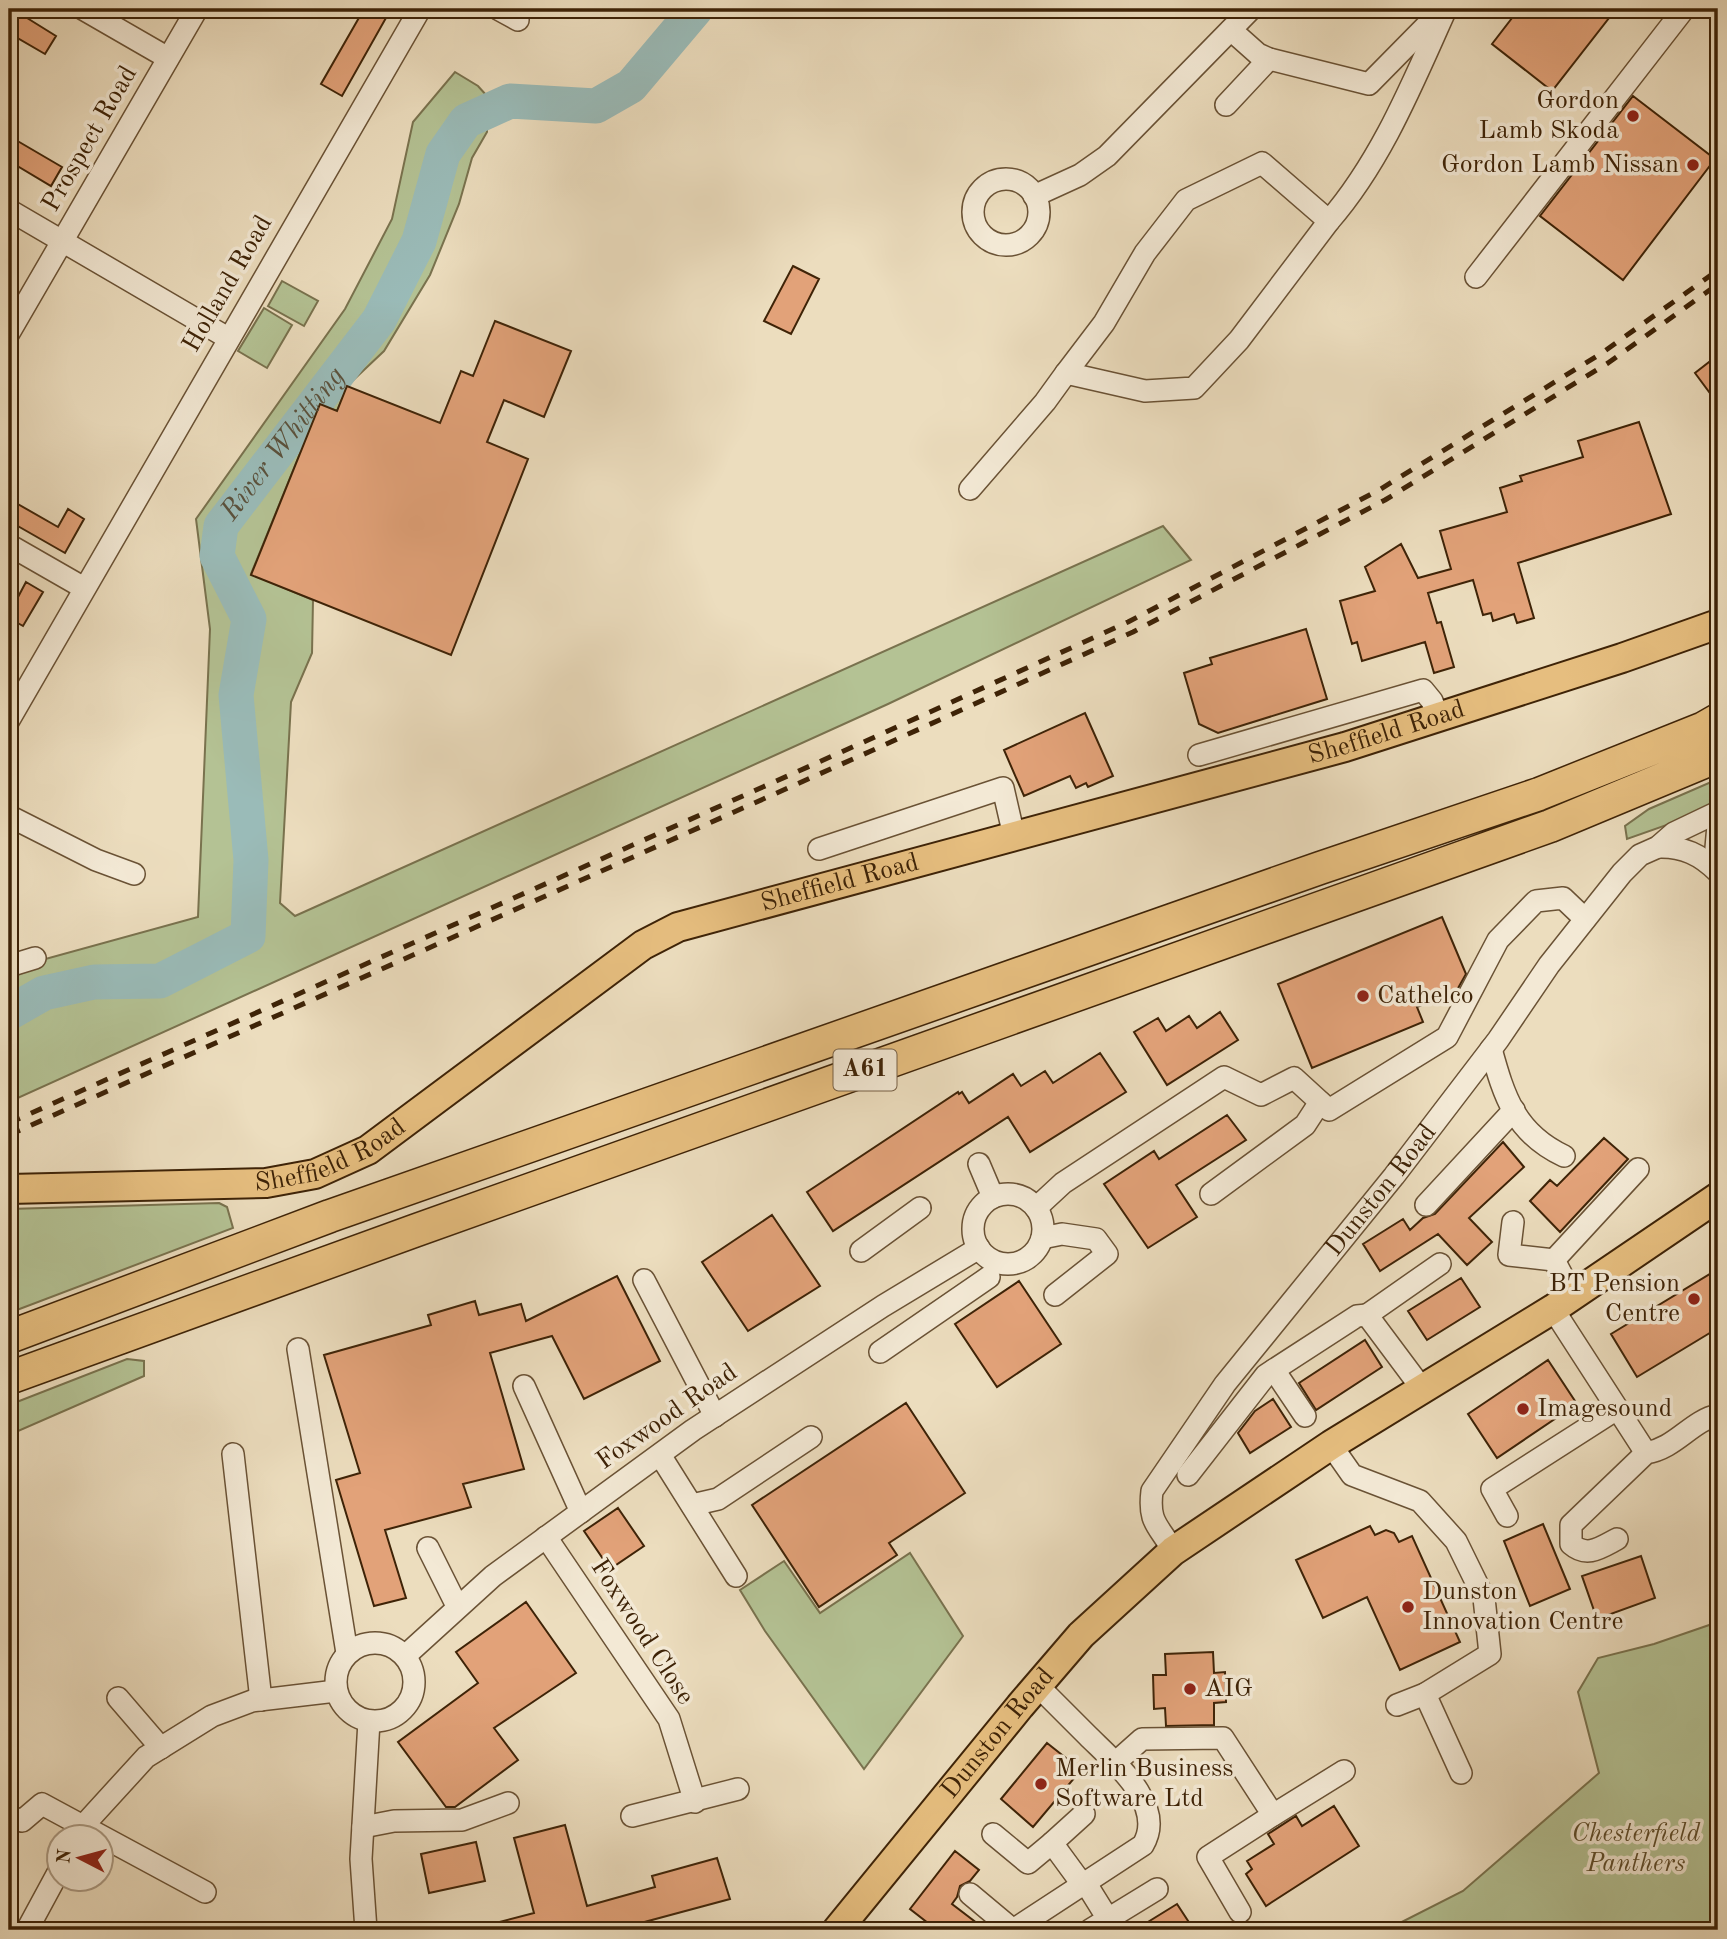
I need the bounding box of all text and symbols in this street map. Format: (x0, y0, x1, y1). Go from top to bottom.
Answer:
street label: Prospect Road (38, 62, 142, 216)
place label: Gordon Lamb Skoda (1479, 88, 1619, 144)
marker: Gordon Lamb Skoda (1625, 108, 1641, 124)
place label: Gordon Lamb Nissan (1441, 152, 1679, 178)
marker: Gordon Lamb Nissan (1685, 157, 1701, 173)
street label: Holland Road (178, 211, 278, 357)
water label: River Whitting (216, 363, 351, 527)
street label: Sheffield Road (1305, 696, 1468, 769)
street label: Sheffield Road (758, 850, 922, 917)
place label: Cathelco (1377, 983, 1474, 1009)
marker: Cathelco (1355, 988, 1371, 1004)
road number: A61 (834, 1050, 896, 1090)
street label: Sheffield Road (254, 1114, 410, 1196)
street label: Dunston Road (1321, 1120, 1441, 1262)
place label: BT Pension Centre (1549, 1271, 1680, 1327)
marker: BT Pension Centre (1686, 1291, 1702, 1307)
street label: Foxwood Road (592, 1359, 742, 1475)
place label: Imagesound (1537, 1396, 1672, 1422)
marker: Imagesound (1515, 1401, 1531, 1417)
street label: Foxwood Close (585, 1555, 699, 1709)
place label: Dunston Innovation Centre (1422, 1579, 1623, 1635)
marker: Dunston Innovation Centre (1400, 1599, 1416, 1615)
street label: Dunston Road (937, 1663, 1059, 1804)
place label: AIG (1204, 1676, 1253, 1702)
marker: AIG (1182, 1681, 1198, 1697)
place label: Merlin Business Software Ltd (1055, 1756, 1233, 1812)
marker: Merlin Business Software Ltd (1033, 1776, 1049, 1792)
park label: Chesterfield Panthers (1572, 1821, 1701, 1877)
north arrow (46, 1824, 116, 1894)
text: N (55, 1848, 76, 1865)

